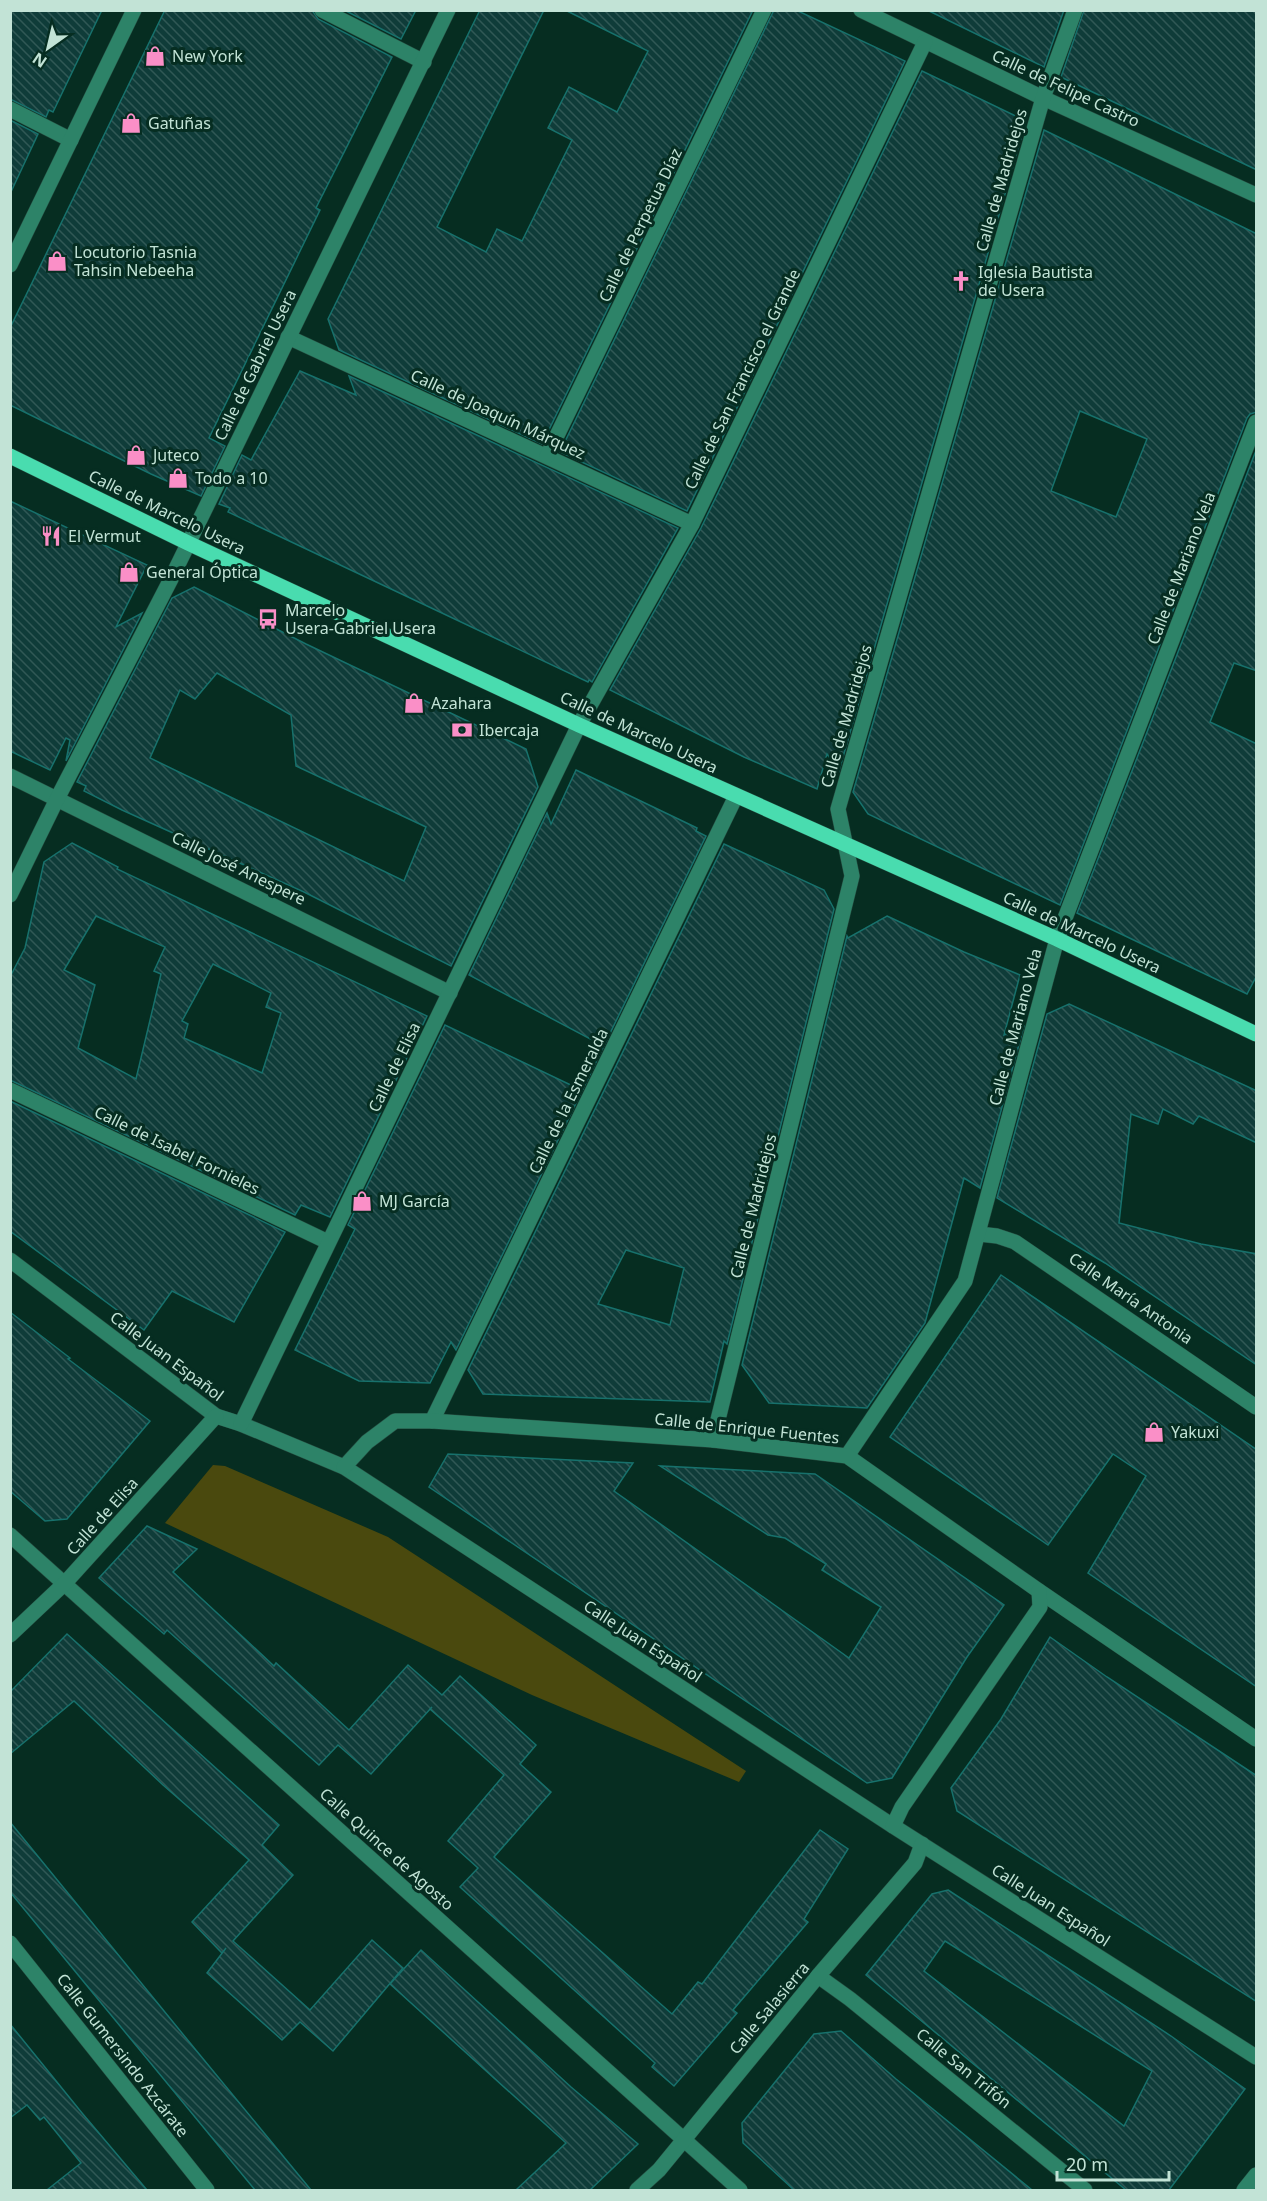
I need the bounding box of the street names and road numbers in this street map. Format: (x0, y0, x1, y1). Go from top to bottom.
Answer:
street label: Calle de Felipe Castro (989, 44, 1143, 132)
street label: Calle de Madridejos (970, 106, 1032, 254)
street label: Calle de Perpetua Díaz (593, 144, 687, 306)
street label: Calle de San Francisco el Grande (679, 265, 805, 493)
street label: Calle de Gabriel Usera (209, 286, 301, 444)
street label: Calle de Joaquín Márquez (407, 364, 589, 464)
street label: Calle de Marcelo Usera (85, 464, 249, 560)
street label: Calle de Mariano Vela (1142, 488, 1220, 648)
street label: Calle de Madridejos (815, 642, 877, 790)
street label: Calle de Marcelo Usera (557, 686, 721, 778)
street label: Calle José Anespere (168, 826, 310, 910)
street label: Calle de Marcelo Usera (1000, 886, 1164, 978)
street label: Calle de Mariano Vela (983, 946, 1047, 1108)
street label: Calle de Elisa (363, 1018, 425, 1116)
street label: Calle de la Esmeralda (523, 1024, 613, 1178)
street label: Calle de Isabel Fornieles (91, 1100, 263, 1200)
street label: Calle de Madridejos (724, 1132, 782, 1280)
street label: Calle María Antonia (1065, 1247, 1197, 1349)
street label: Calle Juan Español (106, 1306, 228, 1406)
street label: Calle de Enrique Fuentes (654, 1407, 840, 1449)
street label: Calle de Elisa (61, 1472, 143, 1560)
street label: Calle Juan Español (580, 1594, 706, 1688)
street label: Calle Quince de Agosto (315, 1783, 459, 1915)
street label: Calle Juan Español (988, 1858, 1114, 1952)
street label: Calle Salasierra (724, 1957, 814, 2059)
street label: Calle Gumersindo Azcárate (52, 1968, 194, 2142)
street label: Calle San Trifón (912, 2023, 1016, 2113)

